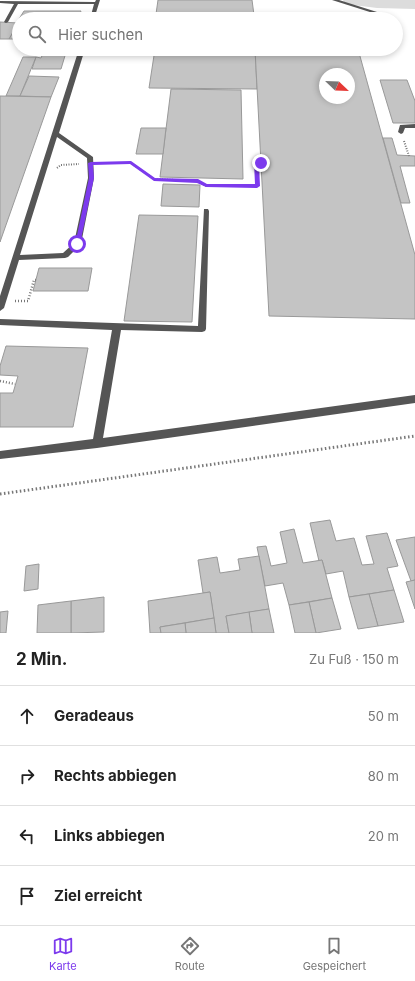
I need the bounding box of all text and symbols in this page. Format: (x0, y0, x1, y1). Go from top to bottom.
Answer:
search box (12, 12, 403, 56)
icon: search (26, 23, 48, 45)
text: Hier suchen (58, 25, 143, 44)
north arrow (319, 68, 355, 104)
route end (252, 154, 270, 172)
route start (68, 235, 86, 253)
text: 2 Min. (16, 649, 67, 669)
text: Zu Fuß · 150 m (309, 651, 399, 667)
icon: ahead (16, 705, 38, 727)
text: Geradeaus (54, 706, 134, 725)
text: 50 m (368, 708, 399, 724)
icon: right (16, 765, 38, 787)
text: Rechts abbiegen (54, 766, 176, 785)
text: 80 m (368, 768, 399, 784)
icon: left (16, 825, 38, 847)
text: Links abbiegen (54, 826, 165, 845)
text: 20 m (368, 828, 399, 844)
icon: arrive (16, 885, 38, 907)
text: Ziel erreicht (54, 886, 142, 905)
tab: Karte (49, 935, 77, 973)
tab: Route (175, 935, 205, 973)
tab: Gespeichert (303, 935, 366, 973)

